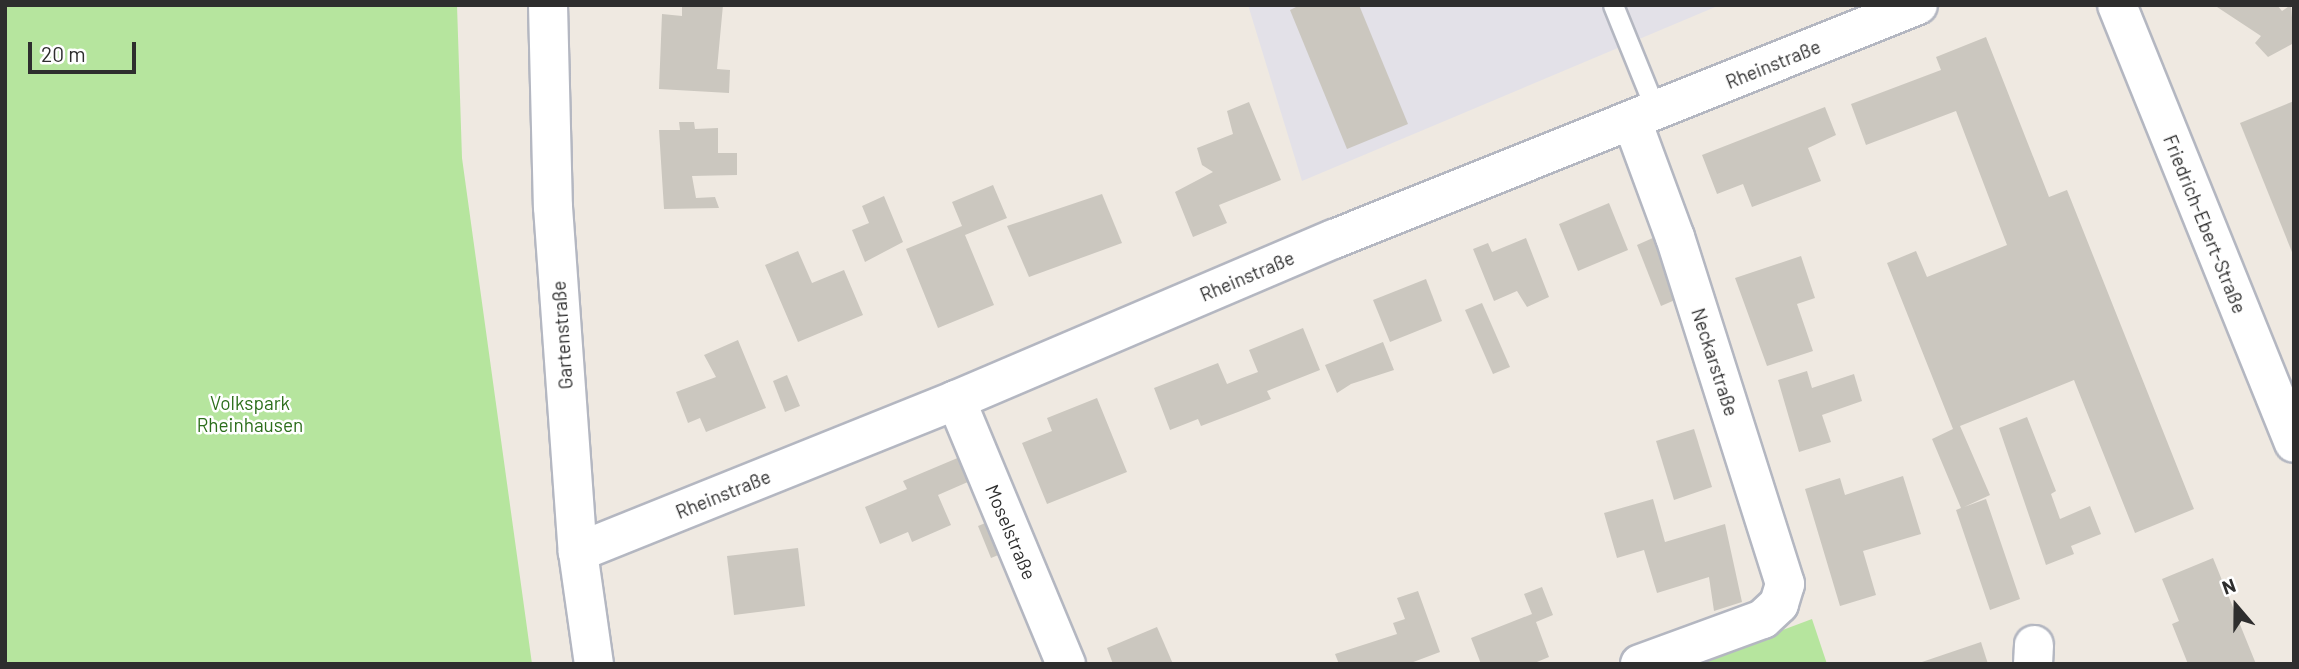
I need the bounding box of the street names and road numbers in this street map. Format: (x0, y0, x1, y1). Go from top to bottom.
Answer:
street label: Rheinstraße (1722, 35, 1824, 93)
street label: Friedrich-Ebert-Straße (2159, 131, 2251, 317)
street label: Rheinstraße (1196, 246, 1298, 306)
street label: Gartenstraße (547, 280, 577, 390)
street label: Neckarstraße (1687, 305, 1743, 419)
street label: Rheinstraße (672, 465, 774, 523)
street label: Moselstraße (981, 481, 1041, 583)

